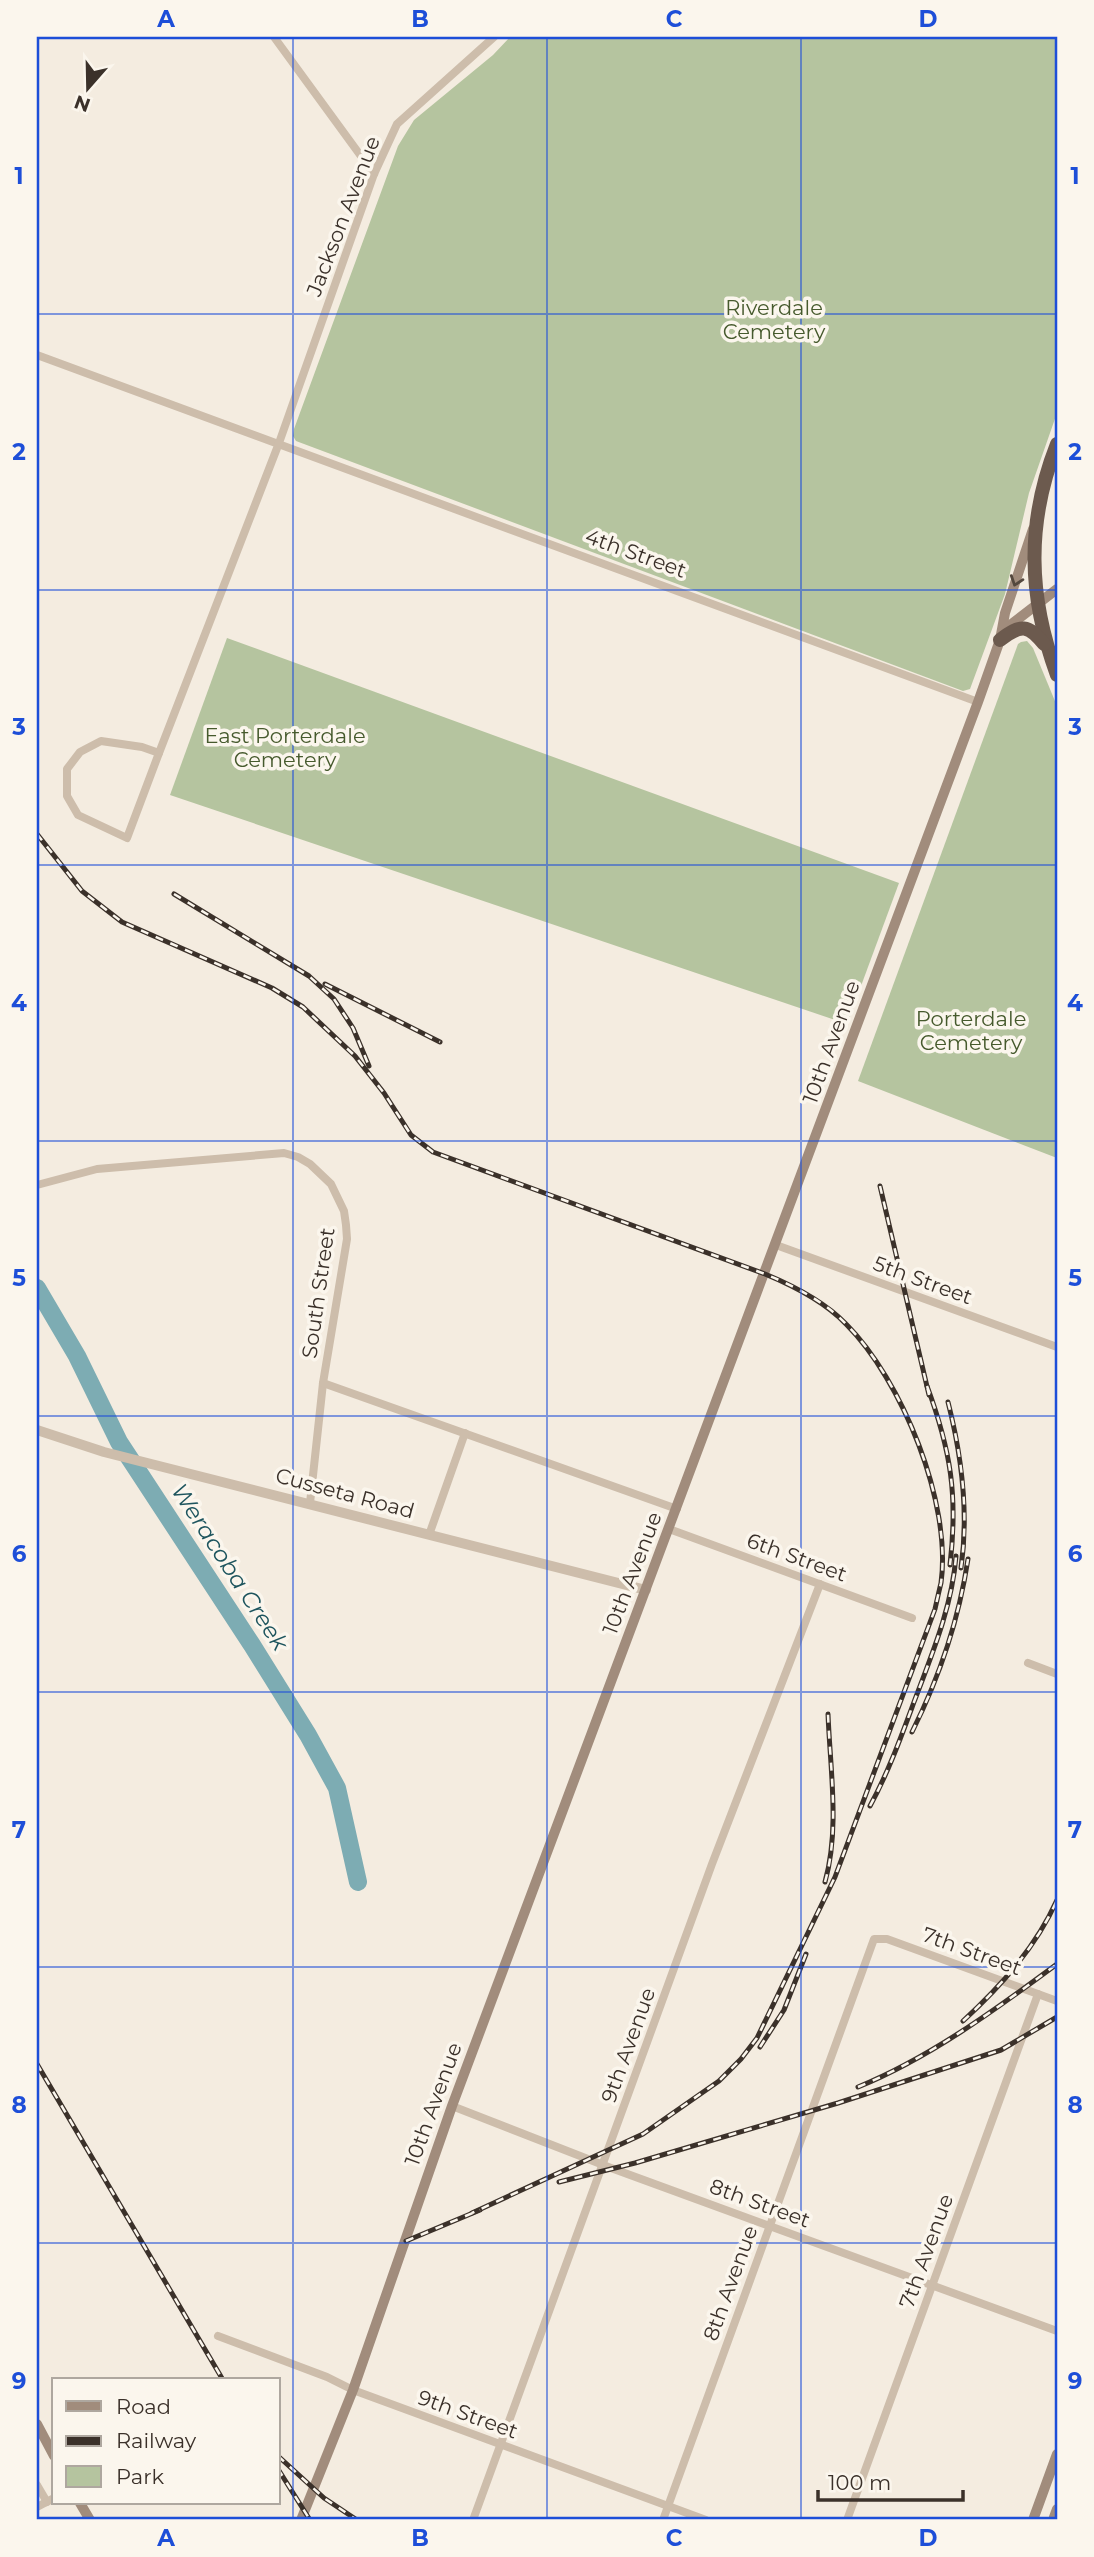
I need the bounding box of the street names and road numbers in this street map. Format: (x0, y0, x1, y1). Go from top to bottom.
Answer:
street label: Jackson Avenue (301, 133, 385, 300)
street label: 4th Street (582, 523, 690, 583)
street label: 10th Avenue (797, 977, 865, 1107)
street label: South Street (296, 1226, 340, 1360)
street label: 5th Street (870, 1251, 976, 1309)
street label: Cusseta Road (273, 1462, 417, 1524)
street label: 10th Avenue (597, 1508, 667, 1638)
street label: 6th Street (744, 1527, 850, 1587)
street label: 7th Street (919, 1922, 1025, 1980)
street label: 9th Avenue (596, 1984, 660, 2106)
street label: 10th Avenue (399, 2039, 467, 2169)
street label: 8th Street (706, 2173, 814, 2233)
street label: 7th Avenue (894, 2191, 958, 2311)
street label: 8th Avenue (698, 2222, 762, 2344)
street label: 9th Street (415, 2384, 521, 2444)

